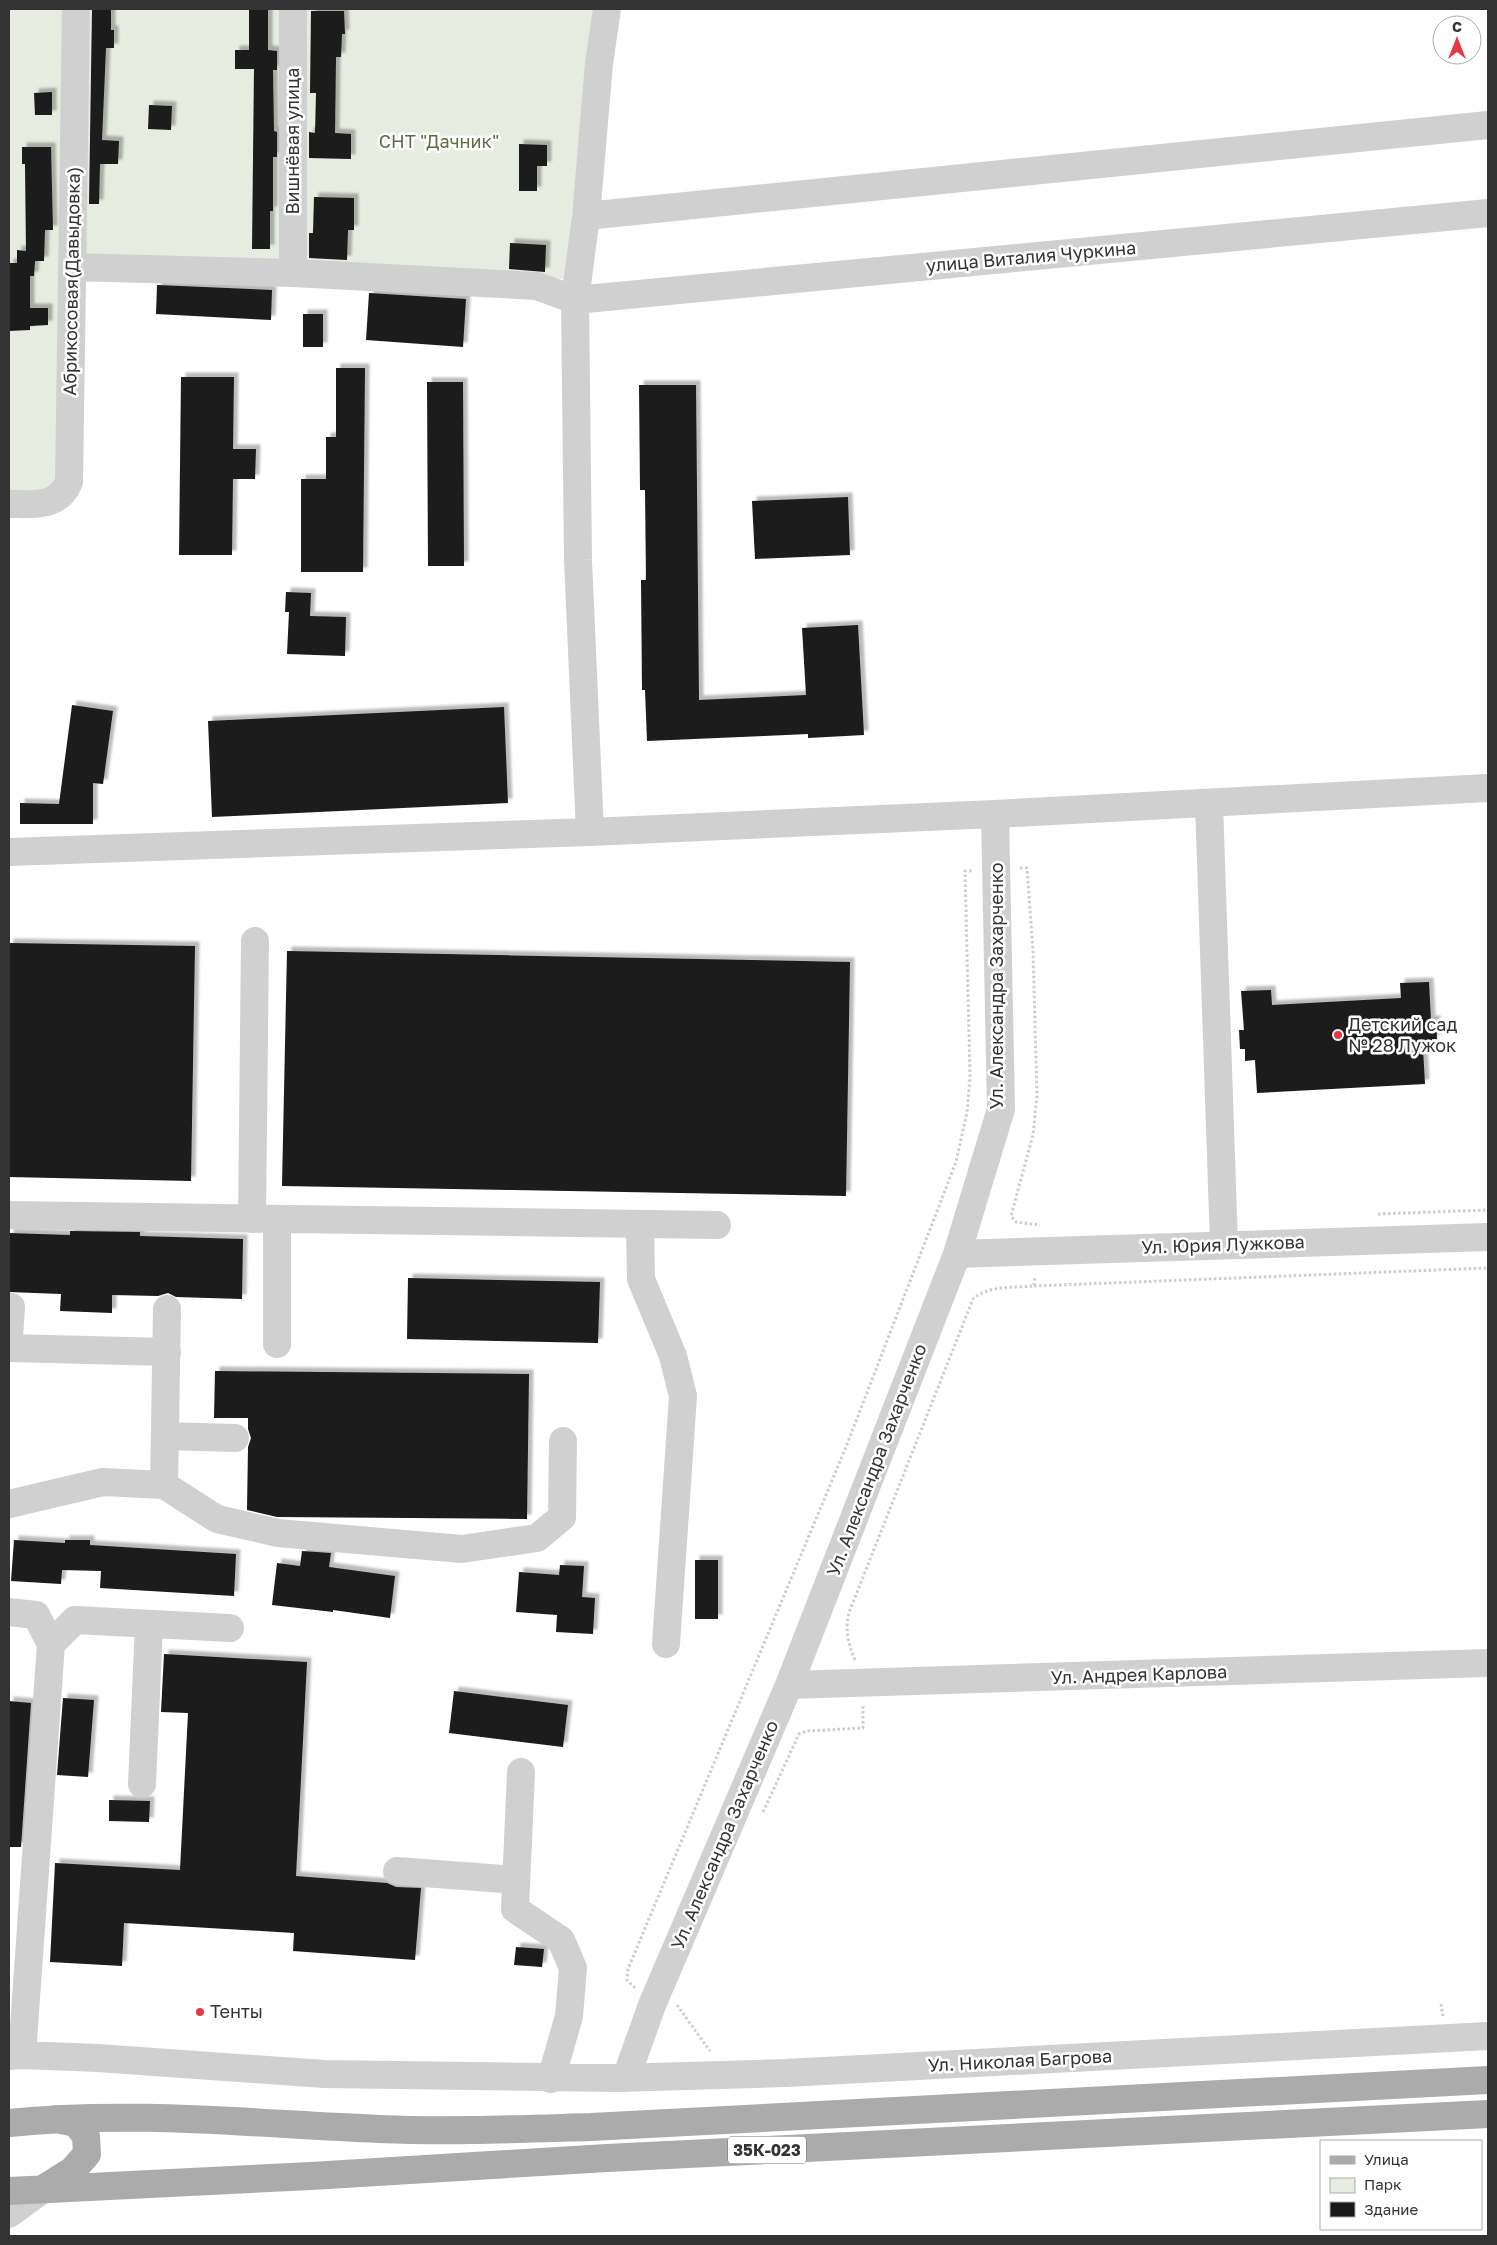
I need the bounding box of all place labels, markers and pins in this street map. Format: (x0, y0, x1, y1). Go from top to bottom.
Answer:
place label: Детский сад № 28 Лужок (1348, 1013, 1457, 1056)
marker: Детский сад № 28 Лужок (1332, 1029, 1344, 1041)
place label: Тенты (210, 2000, 263, 2022)
marker: Тенты (194, 2006, 206, 2018)

